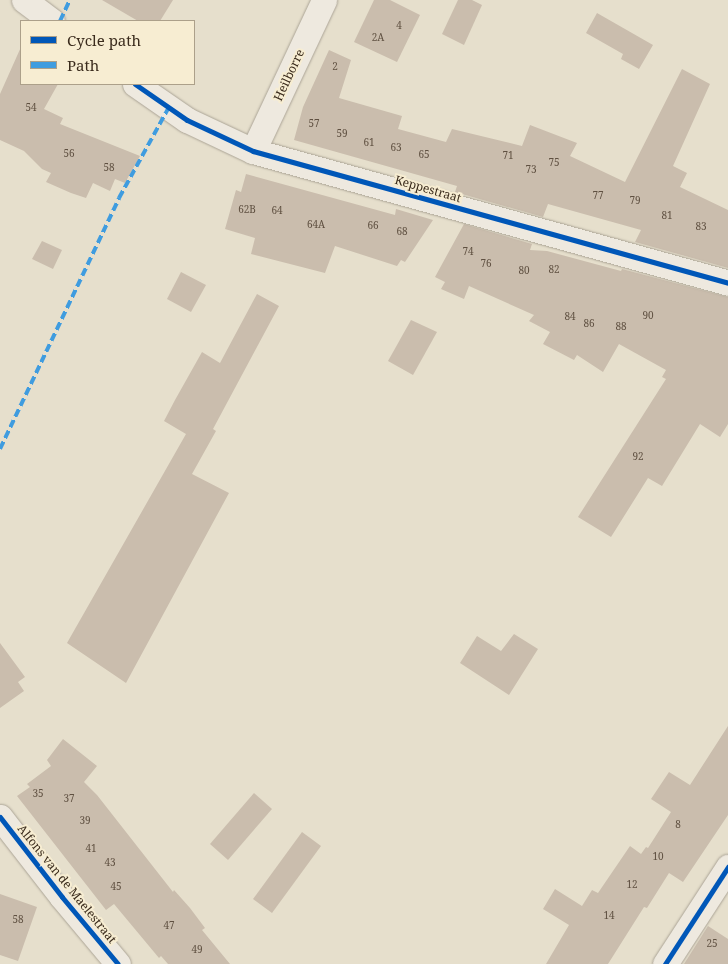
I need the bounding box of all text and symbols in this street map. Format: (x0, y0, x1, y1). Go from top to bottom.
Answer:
legend (20, 20, 195, 85)
house number: 4 (396, 20, 402, 32)
text: Cycle path (67, 30, 141, 50)
house number: 2A (372, 32, 384, 44)
street label: Heilborre (271, 47, 307, 103)
text: Path (67, 55, 99, 75)
house number: 2 (332, 61, 338, 73)
house number: 54 (25, 102, 37, 114)
house number: 57 (308, 118, 320, 130)
house number: 59 (336, 128, 348, 140)
house number: 61 (363, 137, 375, 149)
house number: 63 (390, 142, 402, 154)
house number: 56 (63, 148, 75, 160)
house number: 65 (418, 149, 430, 161)
house number: 71 (502, 150, 514, 162)
house number: 75 (548, 157, 560, 169)
house number: 58 (103, 162, 115, 174)
house number: 73 (525, 164, 537, 176)
street label: Keppestraat (393, 173, 463, 205)
house number: 77 (592, 190, 604, 202)
house number: 79 (629, 195, 641, 207)
house number: 62B (238, 204, 256, 216)
house number: 64 (271, 205, 283, 217)
house number: 81 (661, 210, 673, 222)
house number: 64A (307, 219, 325, 231)
house number: 66 (367, 220, 379, 232)
house number: 83 (695, 221, 707, 233)
house number: 68 (396, 226, 408, 238)
house number: 74 (462, 246, 474, 258)
house number: 76 (480, 258, 492, 270)
house number: 82 (548, 264, 560, 276)
house number: 80 (518, 265, 530, 277)
house number: 90 (642, 310, 654, 322)
house number: 84 (564, 311, 576, 323)
house number: 86 (583, 318, 595, 330)
house number: 88 (615, 321, 627, 333)
house number: 92 (632, 451, 644, 463)
house number: 35 (32, 788, 44, 800)
house number: 37 (63, 793, 75, 805)
house number: 39 (79, 815, 91, 827)
house number: 8 (675, 819, 681, 831)
street label: Alfons van de Maelestraat (15, 822, 119, 946)
house number: 41 (85, 843, 97, 855)
house number: 10 (652, 851, 664, 863)
house number: 43 (104, 857, 116, 869)
house number: 12 (626, 879, 638, 891)
house number: 45 (110, 881, 122, 893)
house number: 14 (603, 910, 615, 922)
house number: 58 (12, 914, 24, 926)
house number: 47 (163, 920, 175, 932)
house number: 25 (706, 938, 718, 950)
house number: 49 (191, 944, 203, 956)

